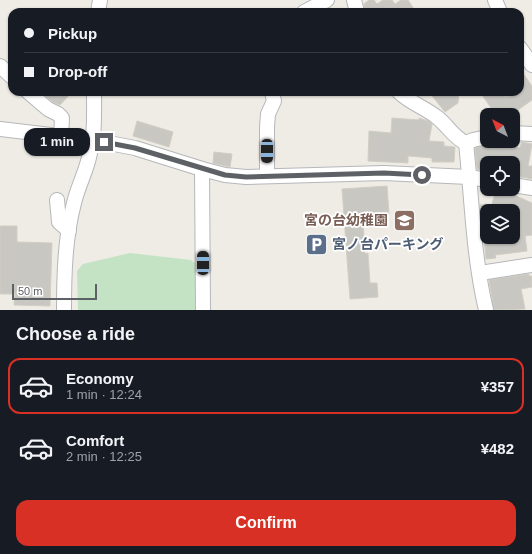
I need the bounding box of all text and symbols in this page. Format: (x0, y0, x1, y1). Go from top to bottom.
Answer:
text: Pickup (48, 25, 97, 42)
text: Drop-off (48, 63, 107, 80)
north arrow (480, 108, 520, 148)
map controls (480, 108, 520, 244)
callout: 1 min (24, 128, 90, 156)
route end (95, 133, 113, 151)
text: 1 min (40, 134, 74, 149)
car (261, 139, 273, 163)
button: locate (480, 156, 520, 196)
route start (413, 166, 431, 184)
button: layers (480, 204, 520, 244)
school or university icon: 宮の台幼稚園 (391, 207, 417, 233)
place label: 宮の台幼稚園 (304, 212, 388, 228)
parking icon: 宮ノ台パーキング (304, 231, 330, 257)
place label: 宮ノ台パーキング (332, 236, 444, 252)
car (197, 251, 209, 275)
scale bar (12, 282, 97, 301)
text: 50 m (18, 285, 42, 297)
text: Choose a ride (16, 324, 135, 344)
icon: car (18, 368, 54, 404)
text: Economy (66, 370, 134, 387)
text: ¥357 (481, 378, 514, 395)
text: 1 min · 12:24 (66, 387, 142, 402)
icon: car (18, 430, 54, 466)
text: Comfort (66, 432, 124, 449)
text: ¥482 (481, 440, 514, 457)
text: 2 min · 12:25 (66, 449, 142, 464)
button: Confirm (16, 500, 516, 546)

